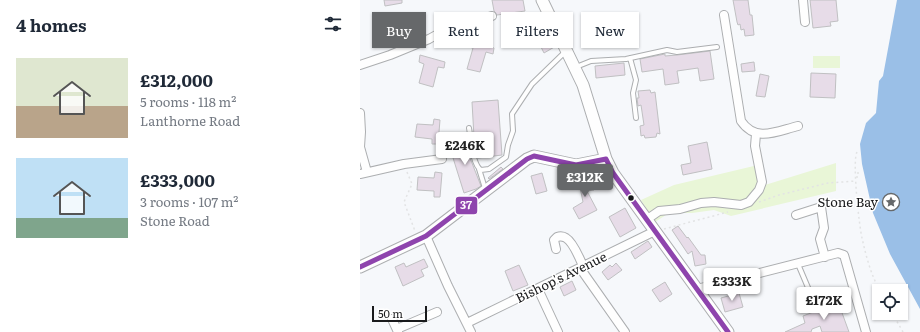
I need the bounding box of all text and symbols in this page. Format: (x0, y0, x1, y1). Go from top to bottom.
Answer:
text: 4 homes (16, 12, 87, 37)
chip: Buy (372, 12, 426, 48)
chip: Rent (434, 12, 493, 48)
chip: Filters (501, 12, 573, 48)
chip: New (581, 12, 639, 48)
icon: filters (322, 13, 344, 35)
text: £312,000 (140, 67, 213, 92)
icon: home (48, 74, 96, 122)
text: 5 rooms · 118 m² (140, 92, 236, 111)
text: Lanthorne Road (140, 111, 240, 130)
pin: £246K (437, 132, 493, 166)
text: £246K (445, 135, 485, 154)
pin: £312K (557, 164, 613, 198)
text: £333,000 (140, 167, 215, 192)
text: £312K (566, 167, 604, 186)
icon: home (48, 174, 96, 222)
text: 3 rooms · 107 m² (140, 192, 238, 211)
place label: Stone Bay (817, 192, 879, 211)
place icon: Stone Bay (881, 192, 901, 212)
unlabelled marker (626, 193, 636, 203)
line badge: 37 (455, 196, 478, 215)
text: 37 (460, 196, 472, 212)
text: Stone Road (140, 211, 210, 230)
street label: Bishop's Avenue (512, 246, 610, 307)
pin: £333K (704, 268, 760, 302)
text: £333K (712, 271, 752, 290)
map controls (872, 284, 908, 320)
button: locate (872, 284, 908, 320)
pin: £172K (796, 287, 852, 321)
text: £172K (805, 290, 843, 309)
scale bar (372, 304, 427, 323)
text: 50 m (378, 305, 403, 321)

